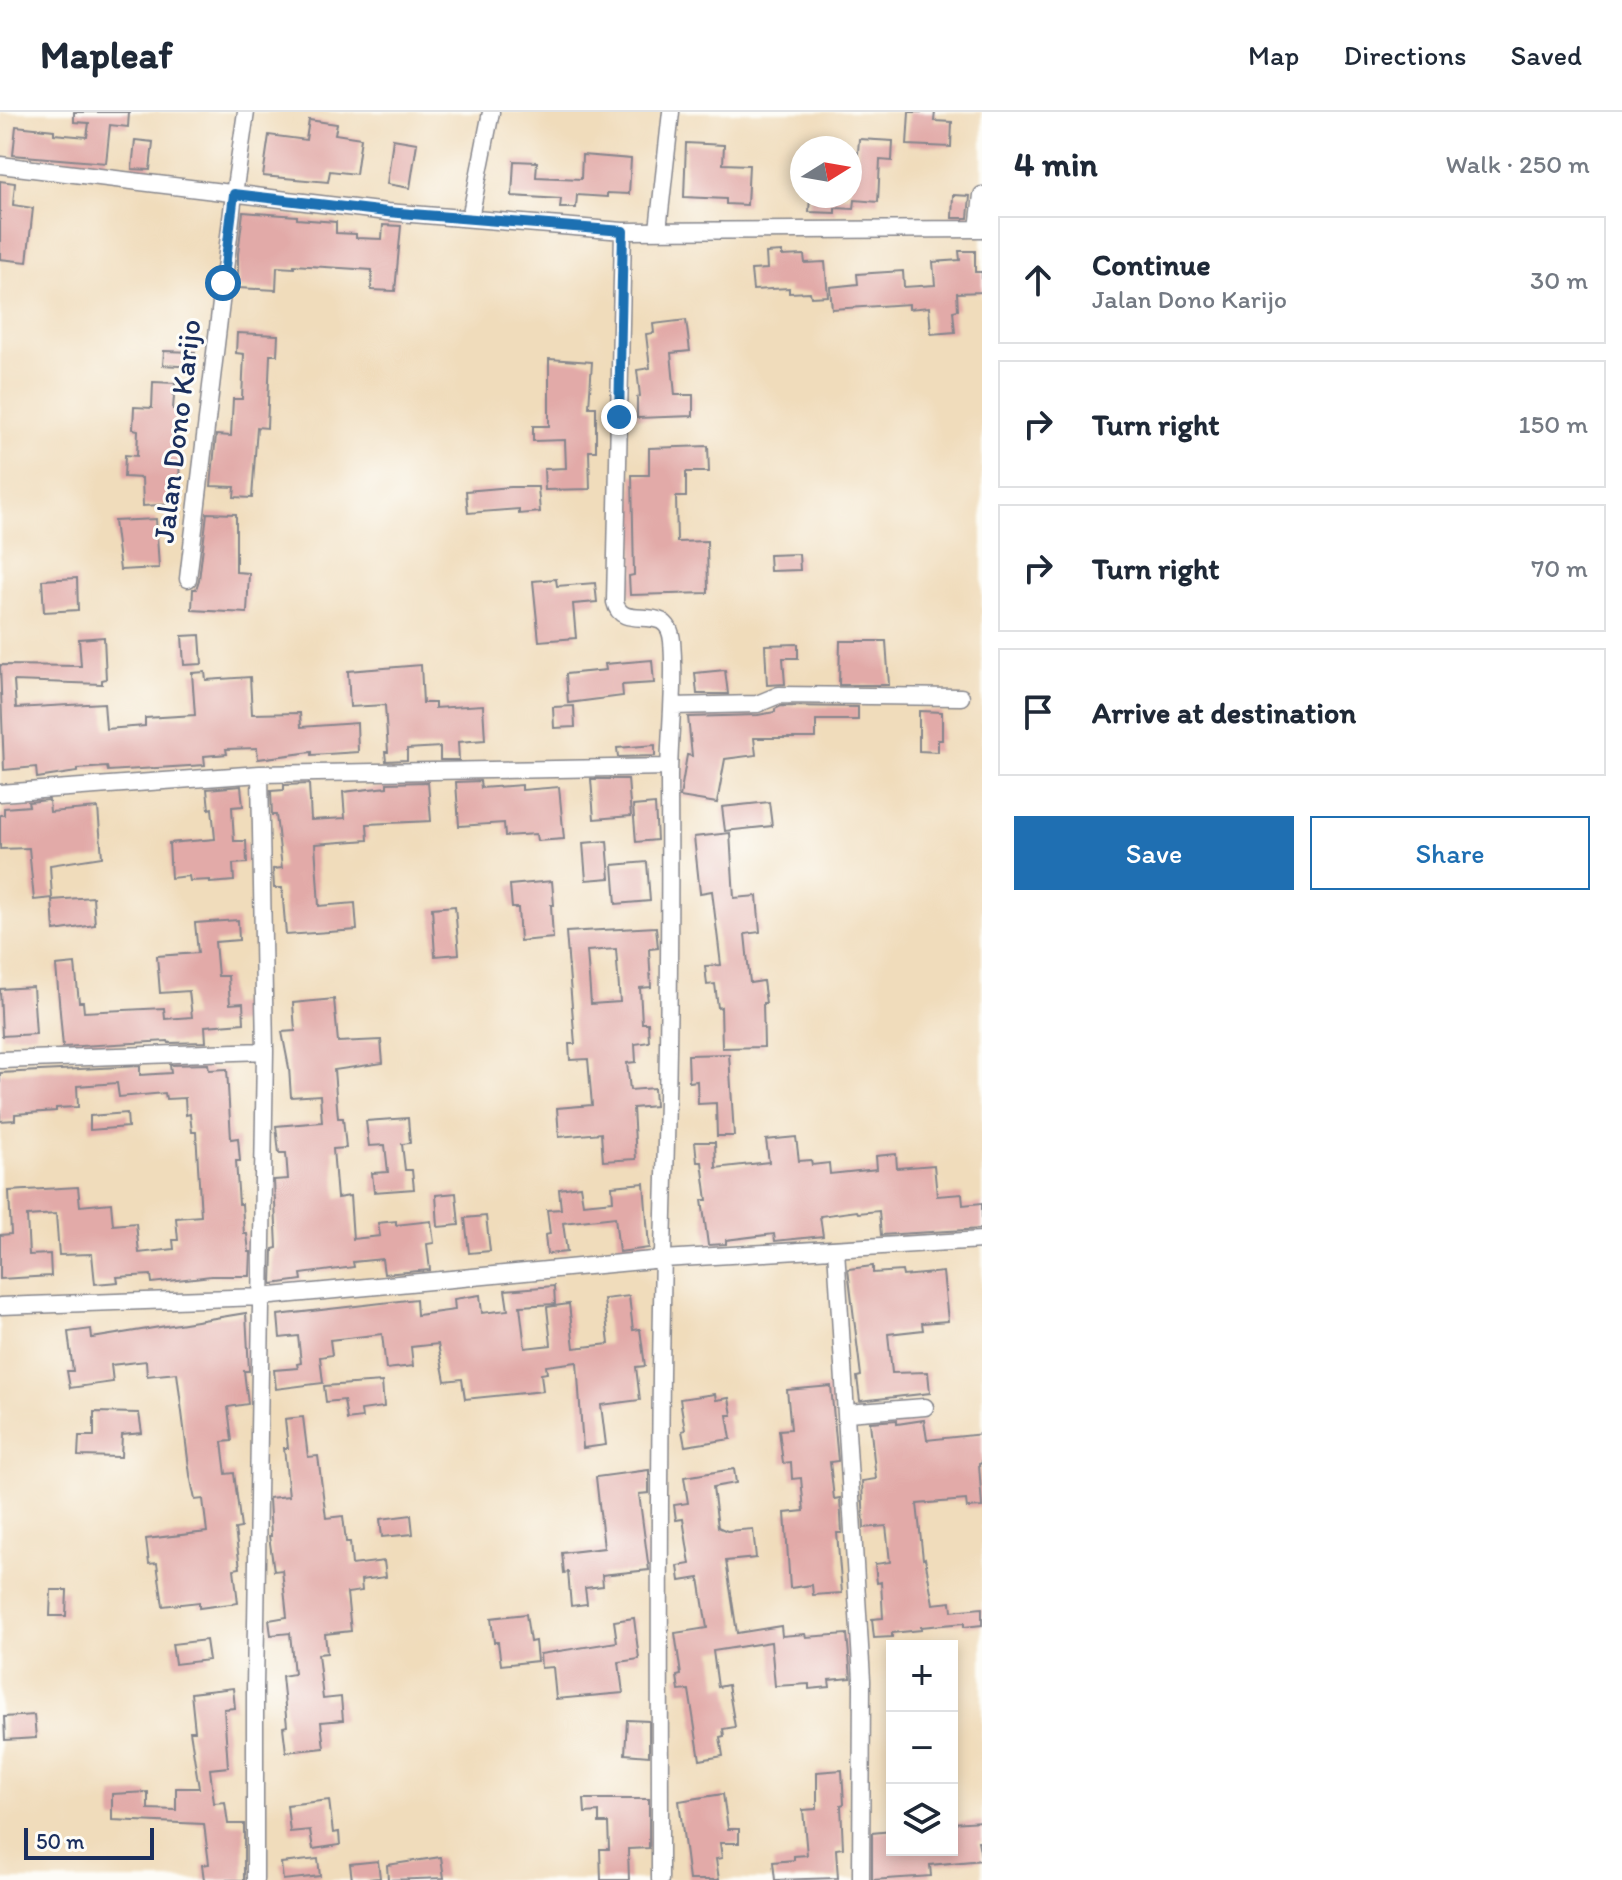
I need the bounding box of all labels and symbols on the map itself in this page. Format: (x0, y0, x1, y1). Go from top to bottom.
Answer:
north arrow (790, 136, 862, 208)
route start (205, 265, 241, 301)
street label: Jalan Dono Karijo (144, 317, 209, 545)
route end (601, 399, 637, 435)
scale bar (24, 1824, 154, 1860)

